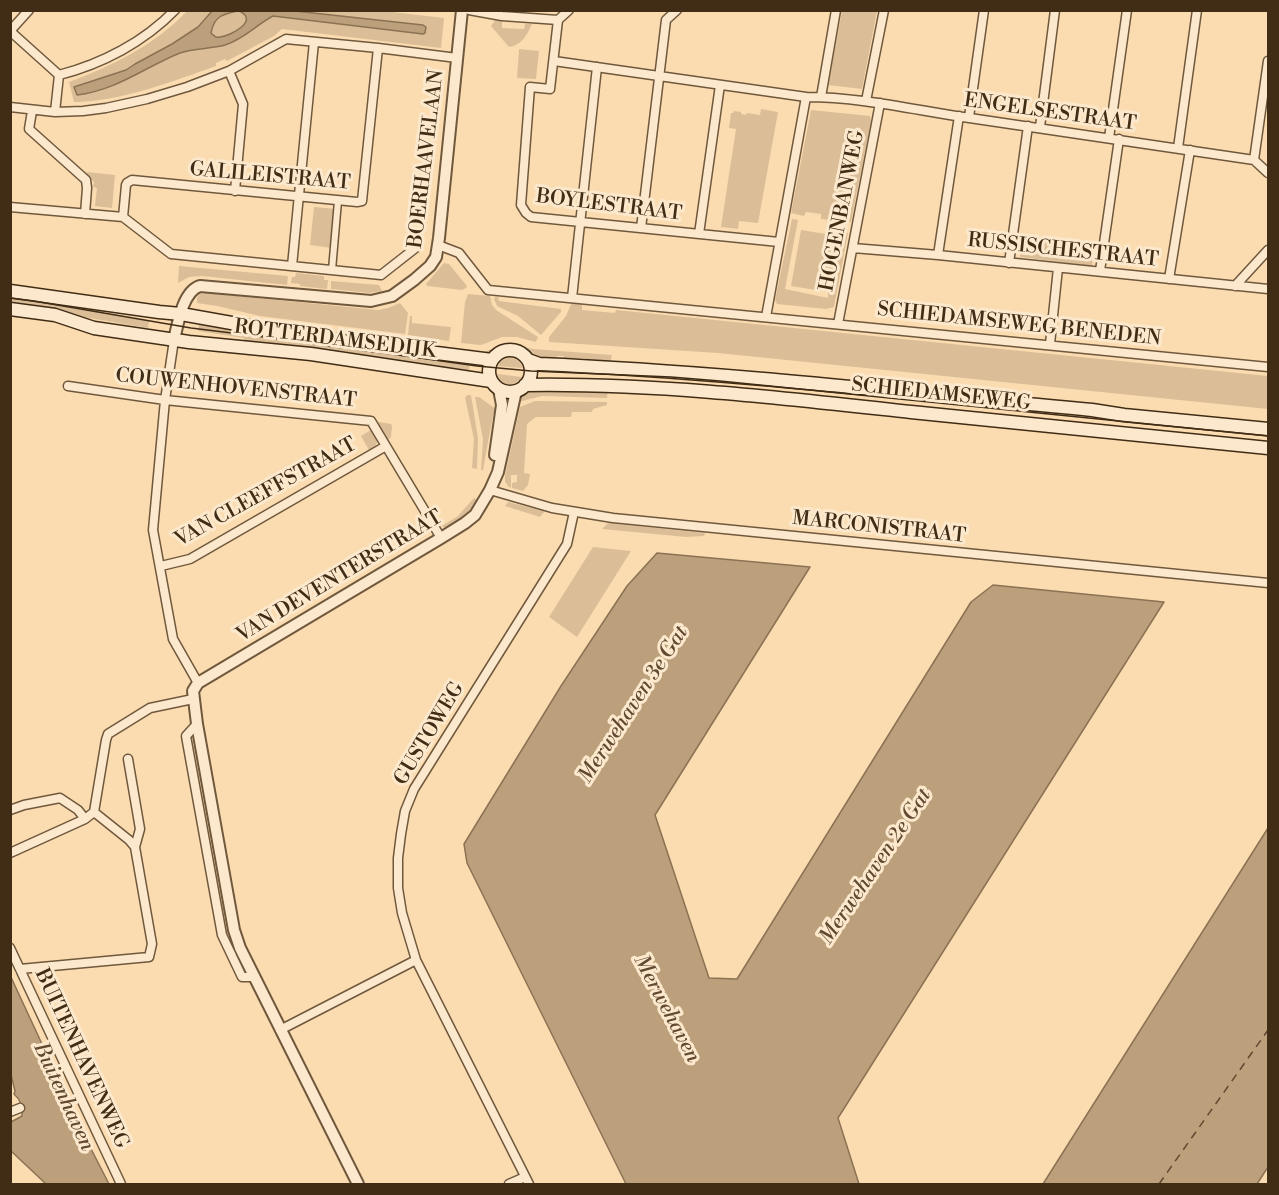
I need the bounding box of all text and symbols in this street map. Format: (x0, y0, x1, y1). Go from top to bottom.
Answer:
street label: BOERHAAVELAAN (404, 68, 450, 250)
street label: ENGELSESTRAAT (962, 89, 1138, 137)
street label: HOGENBANWEG (816, 128, 870, 294)
street label: GALILEISTRAAT (189, 158, 351, 196)
street label: BOYLESTRAAT (535, 185, 683, 227)
street label: RUSSISCHESTRAAT (966, 229, 1160, 273)
street label: SCHIEDAMSEWEG BENEDEN (876, 298, 1162, 352)
street label: ROTTERDAMSEDIJK (233, 316, 437, 364)
street label: COUWENHOVENSTRAAT (114, 364, 358, 414)
street label: SCHIEDAMSEWEG (850, 374, 1032, 416)
street label: VAN CLEEFFSTRAAT (171, 433, 361, 553)
street label: VAN DEVENTERSTRAAT (233, 506, 447, 648)
street label: MARCONISTRAAT (791, 507, 967, 549)
water label: Merwehaven 3e Gat (574, 622, 694, 788)
street label: GUSTOWEG (390, 678, 470, 790)
water label: Merwehaven 2e Gat (815, 784, 937, 950)
water label: Merwehaven (627, 951, 705, 1067)
street label: BUITENHAVENWEG (29, 965, 133, 1153)
water label: Buitenhaven (27, 1039, 99, 1155)

